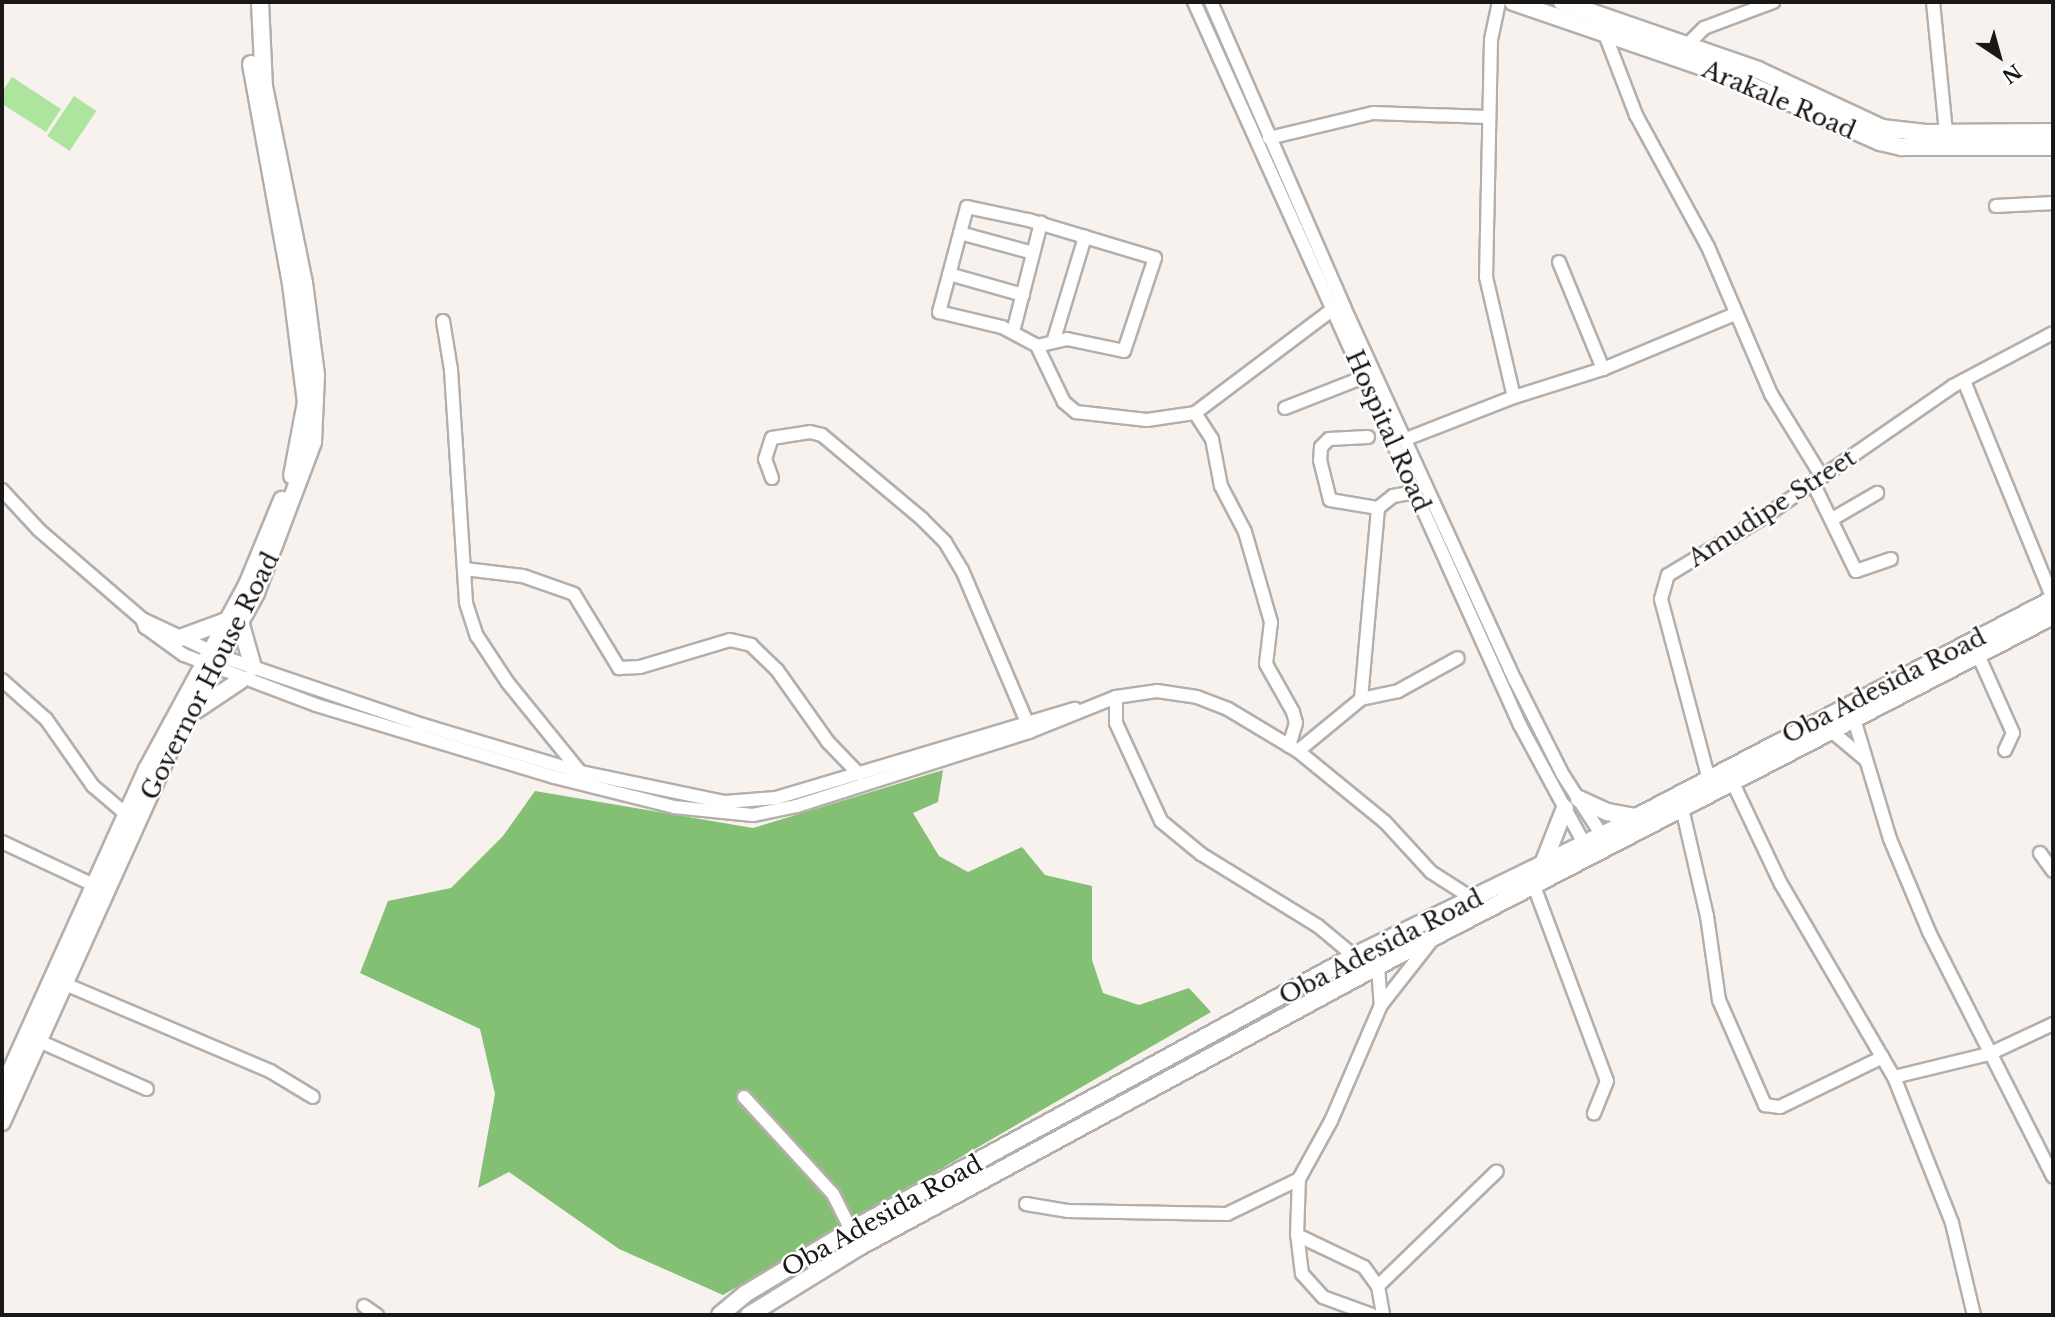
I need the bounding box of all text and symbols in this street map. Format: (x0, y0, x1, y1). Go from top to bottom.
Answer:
north arrow (1964, 21, 2034, 91)
street label: Arakale Road (1698, 55, 1860, 145)
text: N (1998, 59, 2026, 88)
street label: Hospital Road (1340, 346, 1436, 516)
street label: Amudipe Street (1683, 443, 1861, 573)
street label: Governor House Road (135, 547, 285, 805)
street label: Oba Adesida Road (1777, 622, 1991, 750)
street label: Oba Adesida Road (1274, 883, 1488, 1011)
street label: Oba Adesida Road (776, 1149, 988, 1283)

